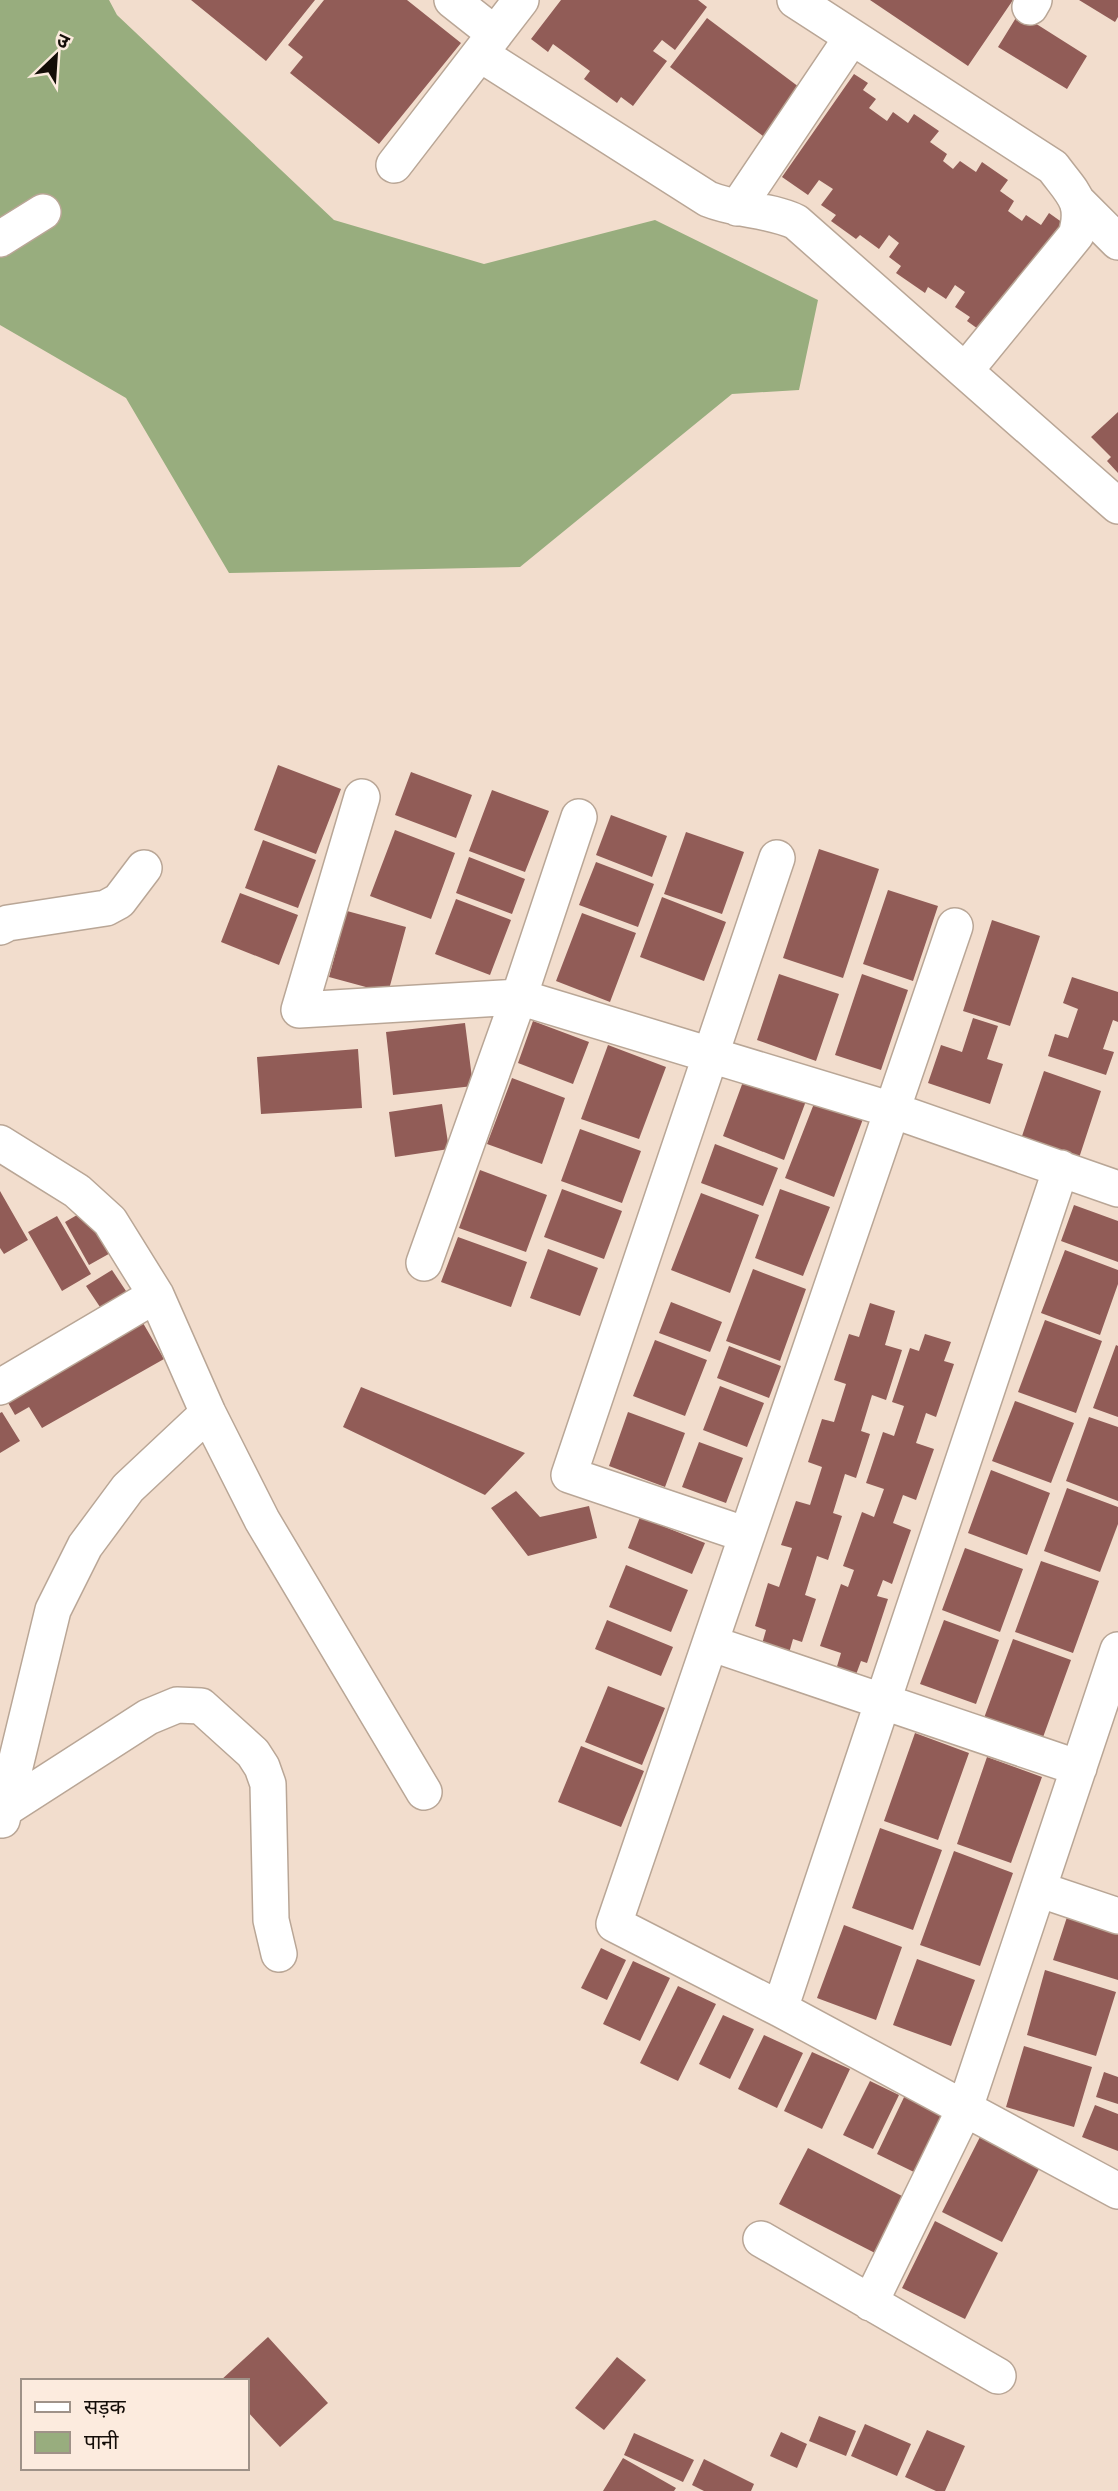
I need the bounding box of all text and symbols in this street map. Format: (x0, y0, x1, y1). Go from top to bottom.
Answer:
north arrow (21, 21, 91, 91)
text: उ (53, 27, 74, 55)
legend (21, 2379, 248, 2470)
text: सड़क (84, 2393, 126, 2420)
text: पानी (84, 2428, 119, 2455)

